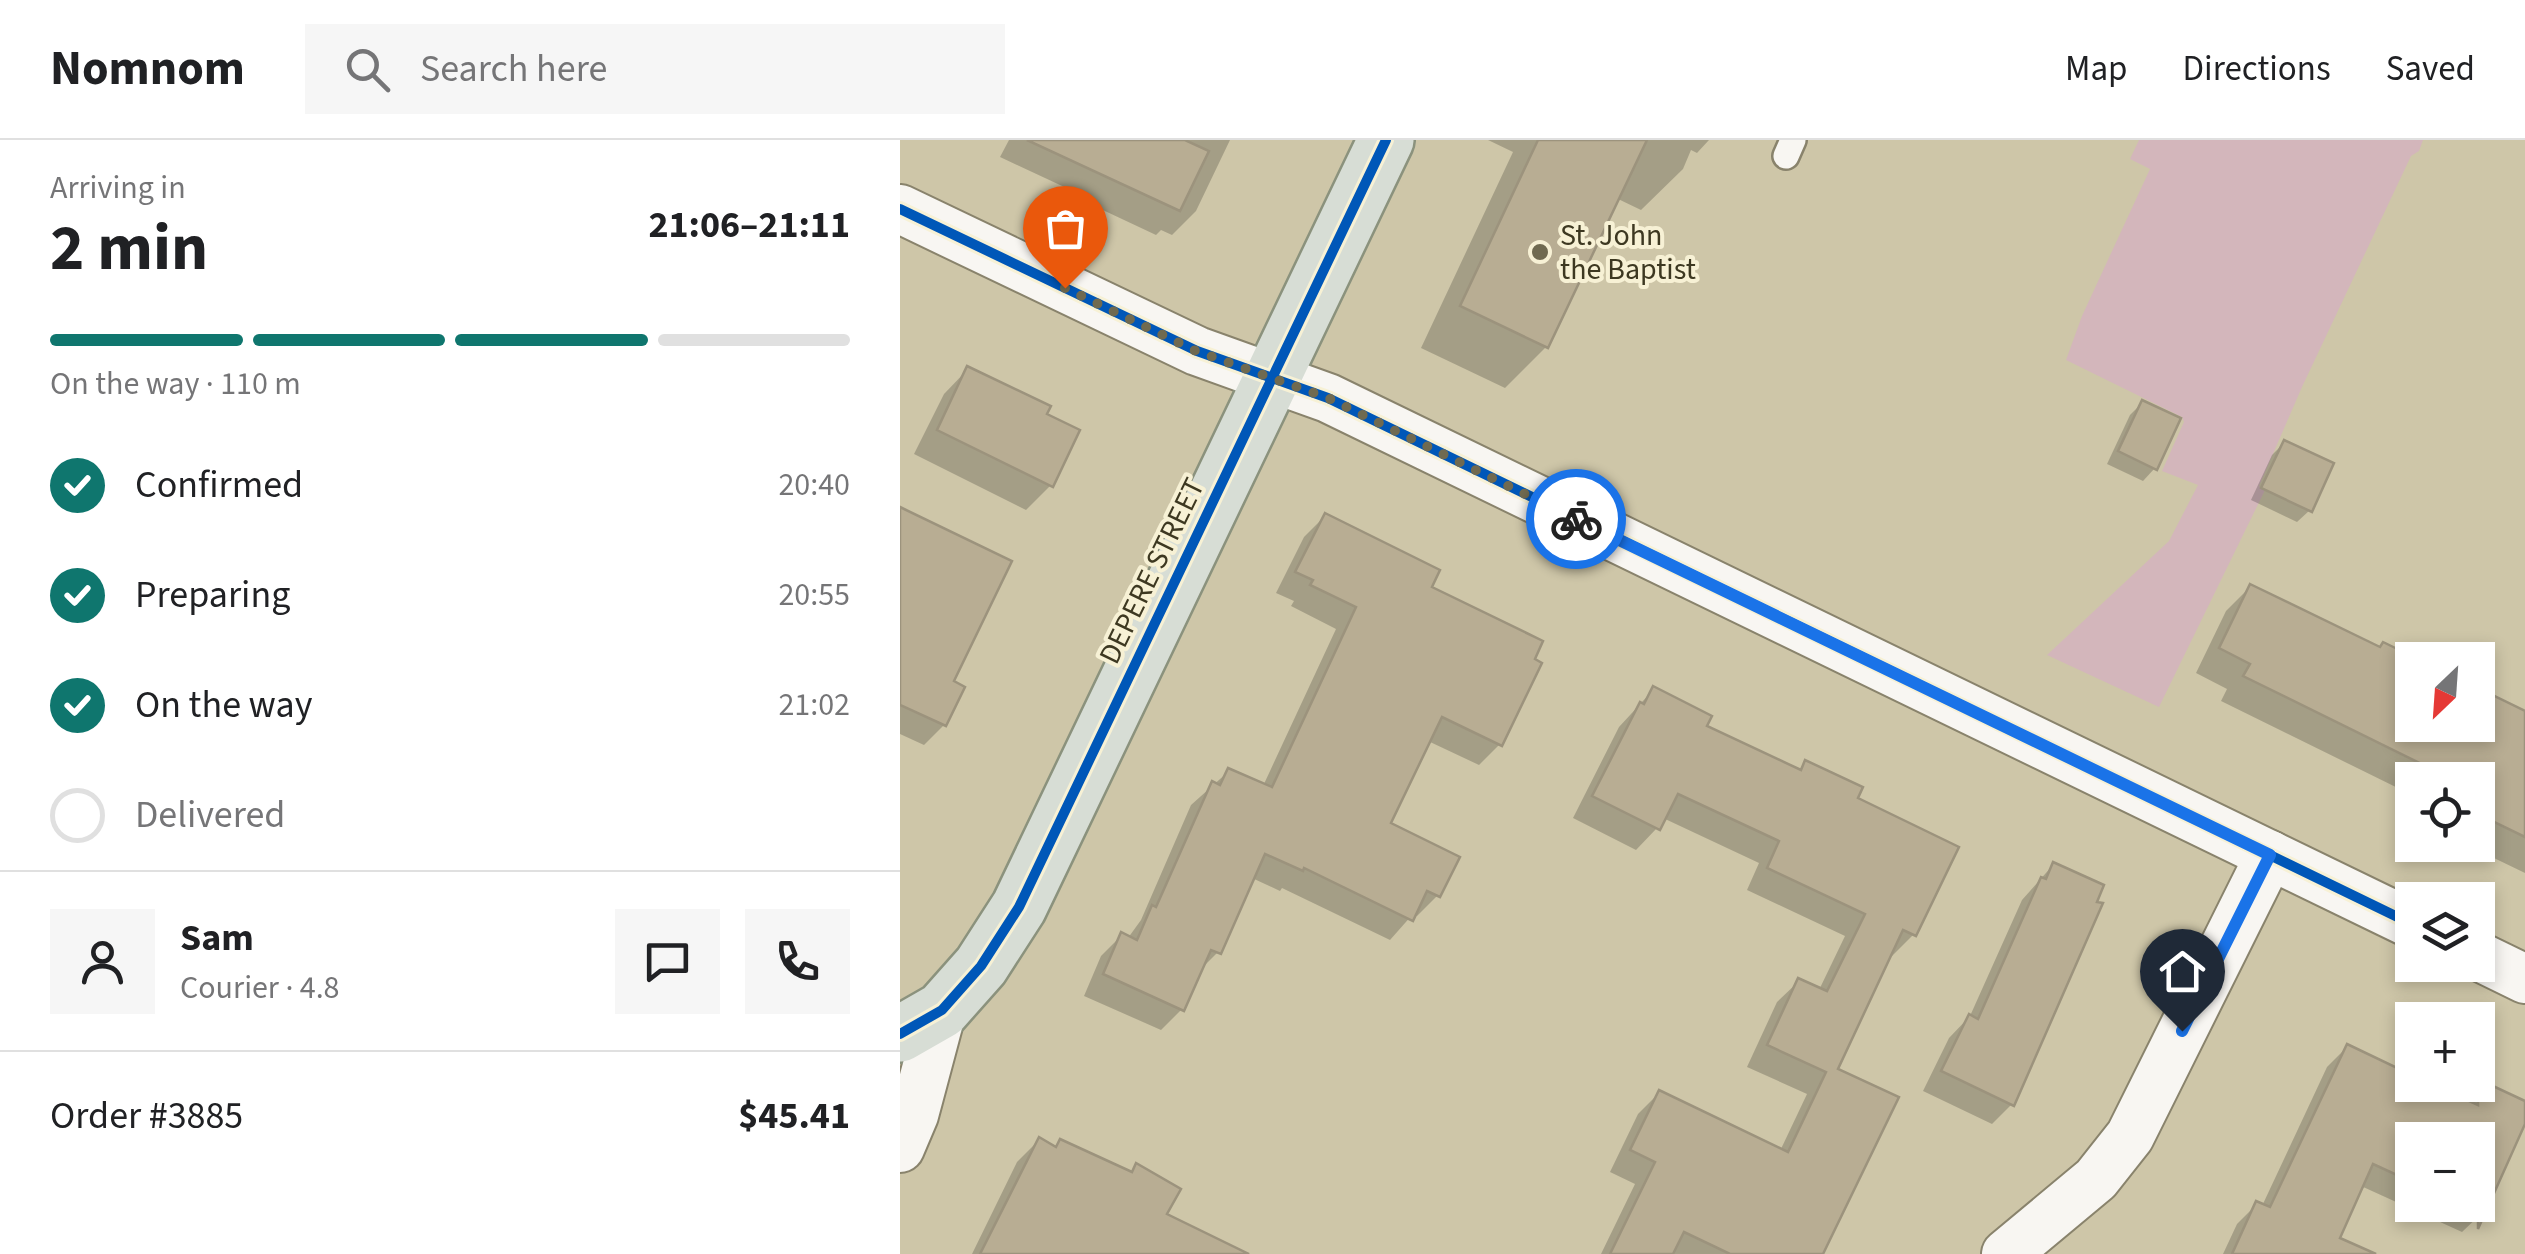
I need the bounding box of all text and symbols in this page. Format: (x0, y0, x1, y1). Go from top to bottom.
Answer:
search box (305, 24, 1005, 114)
text: Nomnom (50, 35, 245, 103)
icon: search (340, 42, 395, 97)
text: Search here (420, 42, 607, 96)
text: Map (2065, 44, 2128, 94)
text: Directions (2183, 44, 2331, 94)
text: Saved (2386, 44, 2475, 94)
text: Arriving in (50, 165, 186, 211)
pin (1023, 186, 1108, 289)
text: 21:06–21:11 (648, 198, 850, 252)
icon: bag (1038, 201, 1093, 256)
text: 2 min (50, 202, 208, 295)
place label: St. John the Baptist (1560, 214, 1696, 291)
marker: St. John the Baptist (1529, 241, 1551, 263)
text: On the way · 110 m (50, 361, 301, 407)
icon: check (50, 458, 105, 513)
text: Confirmed (135, 458, 303, 512)
text: 20:40 (778, 462, 850, 508)
courier (1526, 469, 1626, 569)
street label: DEPERE STREET (1088, 471, 1216, 671)
icon: bike (1549, 492, 1604, 547)
icon: check (50, 568, 105, 623)
text: Preparing (135, 568, 290, 622)
text: 20:55 (778, 572, 850, 618)
north arrow (2395, 642, 2495, 742)
map controls (2395, 642, 2495, 1222)
icon: check (50, 678, 105, 733)
text: On the way (135, 678, 312, 732)
text: 21:02 (778, 682, 850, 728)
button: locate (2395, 762, 2495, 862)
text: Delivered (135, 788, 285, 842)
button: layers (2395, 882, 2495, 982)
button: person (50, 909, 155, 1014)
button: chat (615, 909, 720, 1014)
button: phone (745, 909, 850, 1014)
text: Sam (180, 911, 254, 965)
pin (2140, 929, 2225, 1032)
icon: home (2155, 944, 2210, 999)
text: Courier · 4.8 (180, 965, 340, 1011)
button: + (2395, 1002, 2495, 1102)
text: Order #3885 (50, 1089, 243, 1143)
text: $45.41 (738, 1089, 850, 1143)
button: − (2395, 1122, 2495, 1222)

